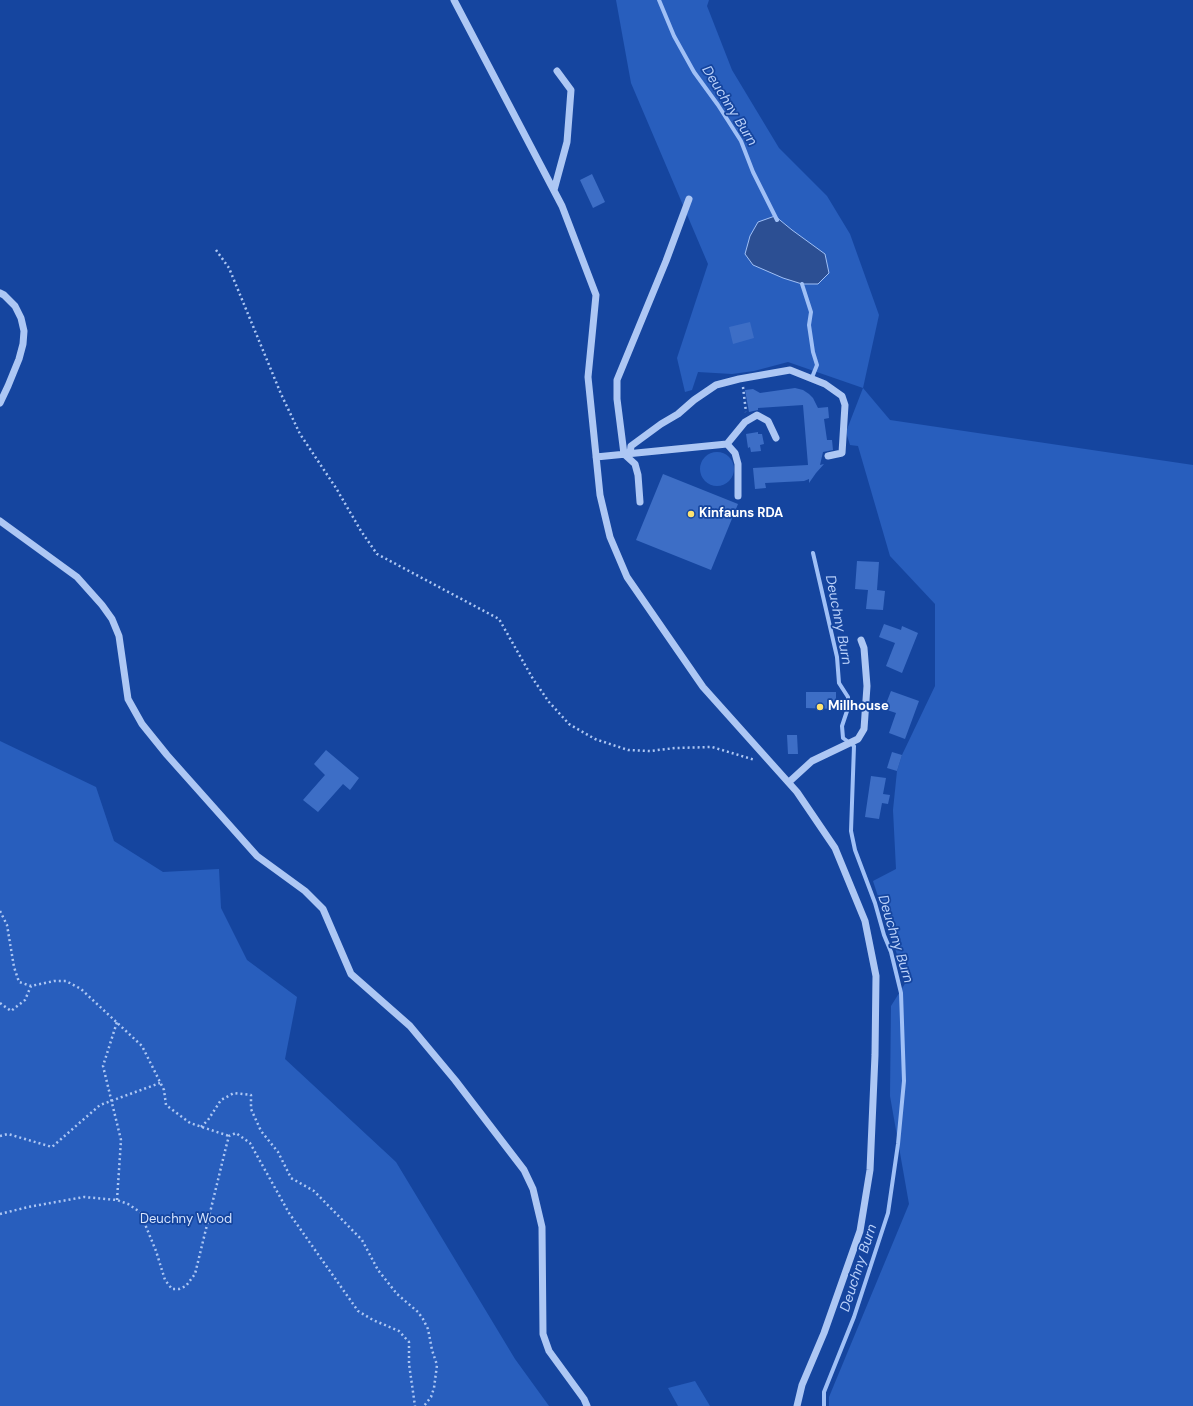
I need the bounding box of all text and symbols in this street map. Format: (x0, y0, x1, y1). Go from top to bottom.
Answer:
water label: Deuchny Burn (698, 63, 760, 149)
place label: Kinfauns RDA (699, 506, 783, 522)
marker: Kinfauns RDA (686, 509, 696, 519)
water label: Deuchny Burn (821, 574, 855, 666)
place label: Millhouse (828, 699, 889, 715)
marker: Millhouse (815, 702, 825, 712)
water label: Deuchny Burn (874, 893, 916, 985)
park label: Deuchny Wood (140, 1212, 232, 1228)
water label: Deuchny Burn (837, 1222, 881, 1314)

